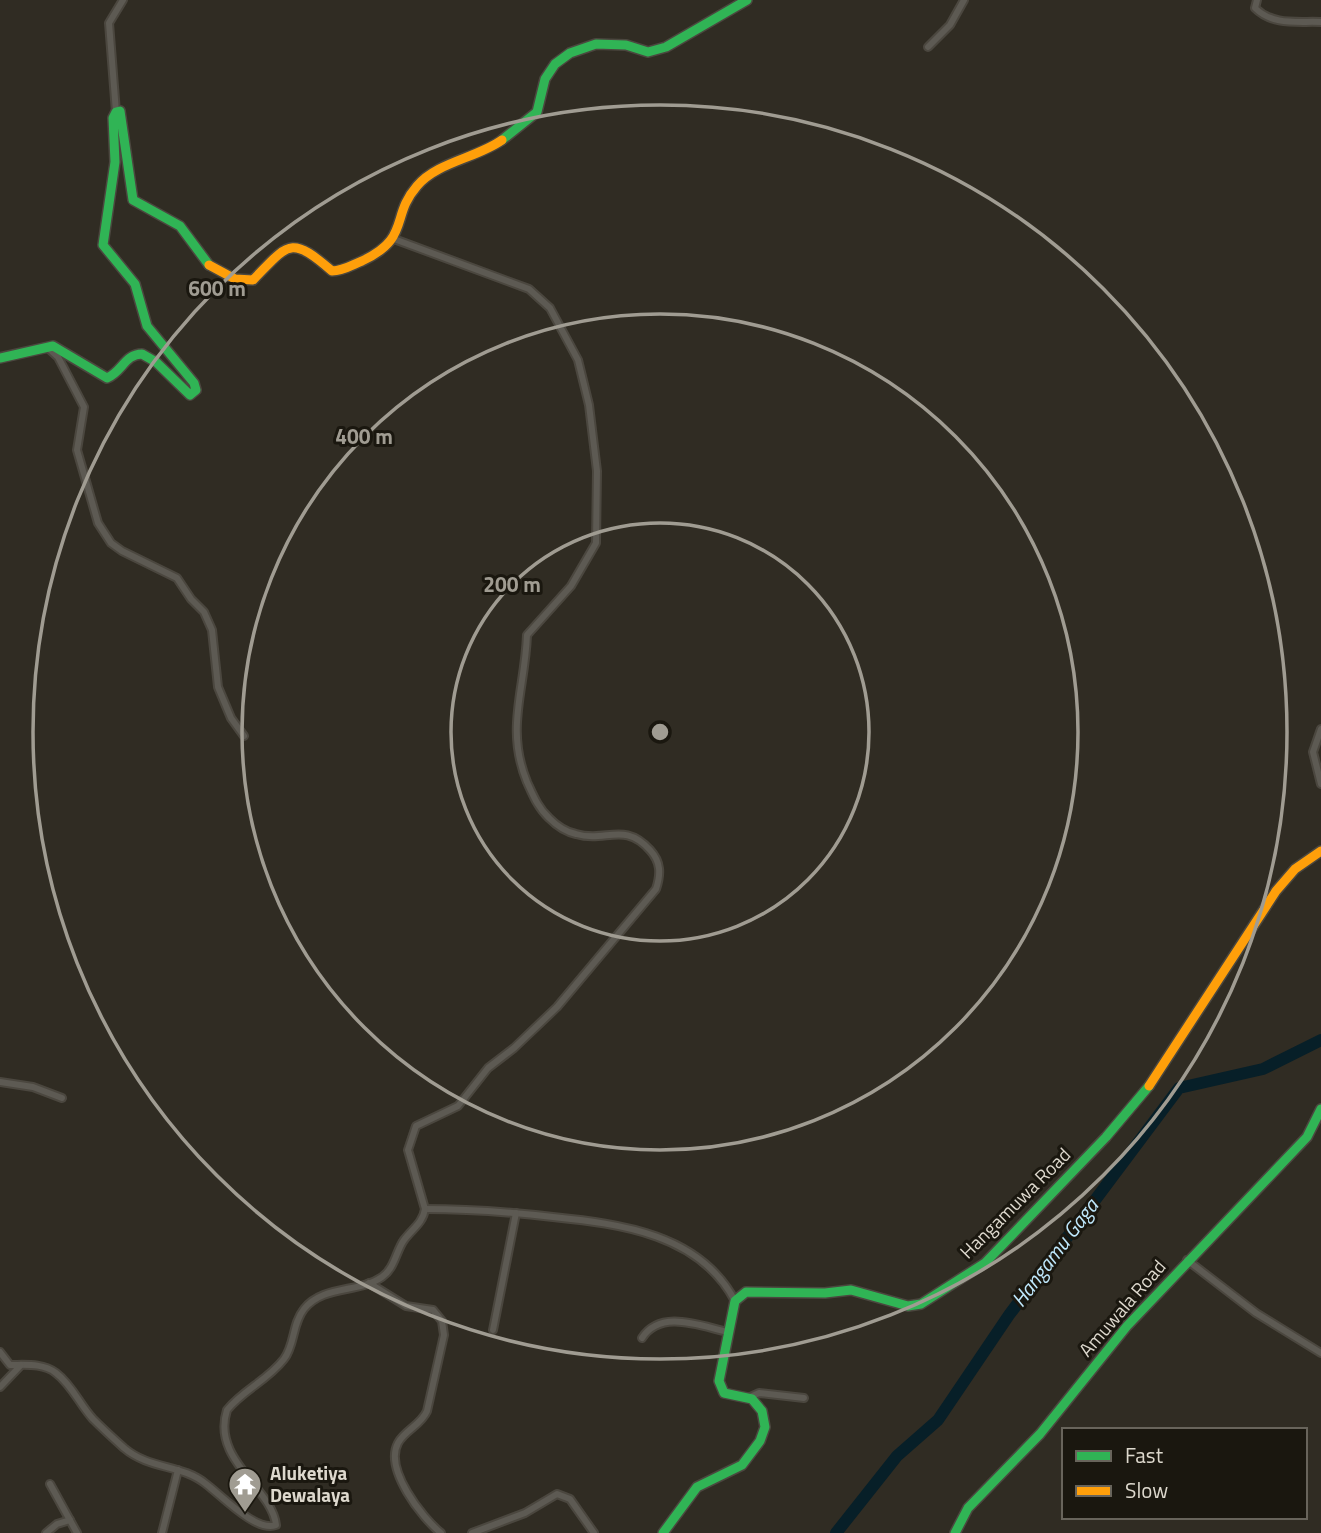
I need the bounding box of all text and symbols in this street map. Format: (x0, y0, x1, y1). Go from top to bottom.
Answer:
text: 600 m (188, 272, 246, 304)
text: 400 m (335, 420, 393, 452)
text: 200 m (483, 568, 541, 600)
centre of rings (648, 720, 672, 744)
street label: Hangamuwa Road (952, 1140, 1077, 1265)
water label: Hangamu Gaga (1003, 1190, 1107, 1313)
street label: Amuwala Road (1071, 1253, 1172, 1363)
legend (1062, 1428, 1307, 1519)
text: Fast (1125, 1439, 1164, 1471)
place label: Aluketiya Dewalaya (270, 1458, 350, 1509)
temple icon: Aluketiya Dewalaya (226, 1465, 264, 1514)
text: Slow (1125, 1474, 1168, 1506)

